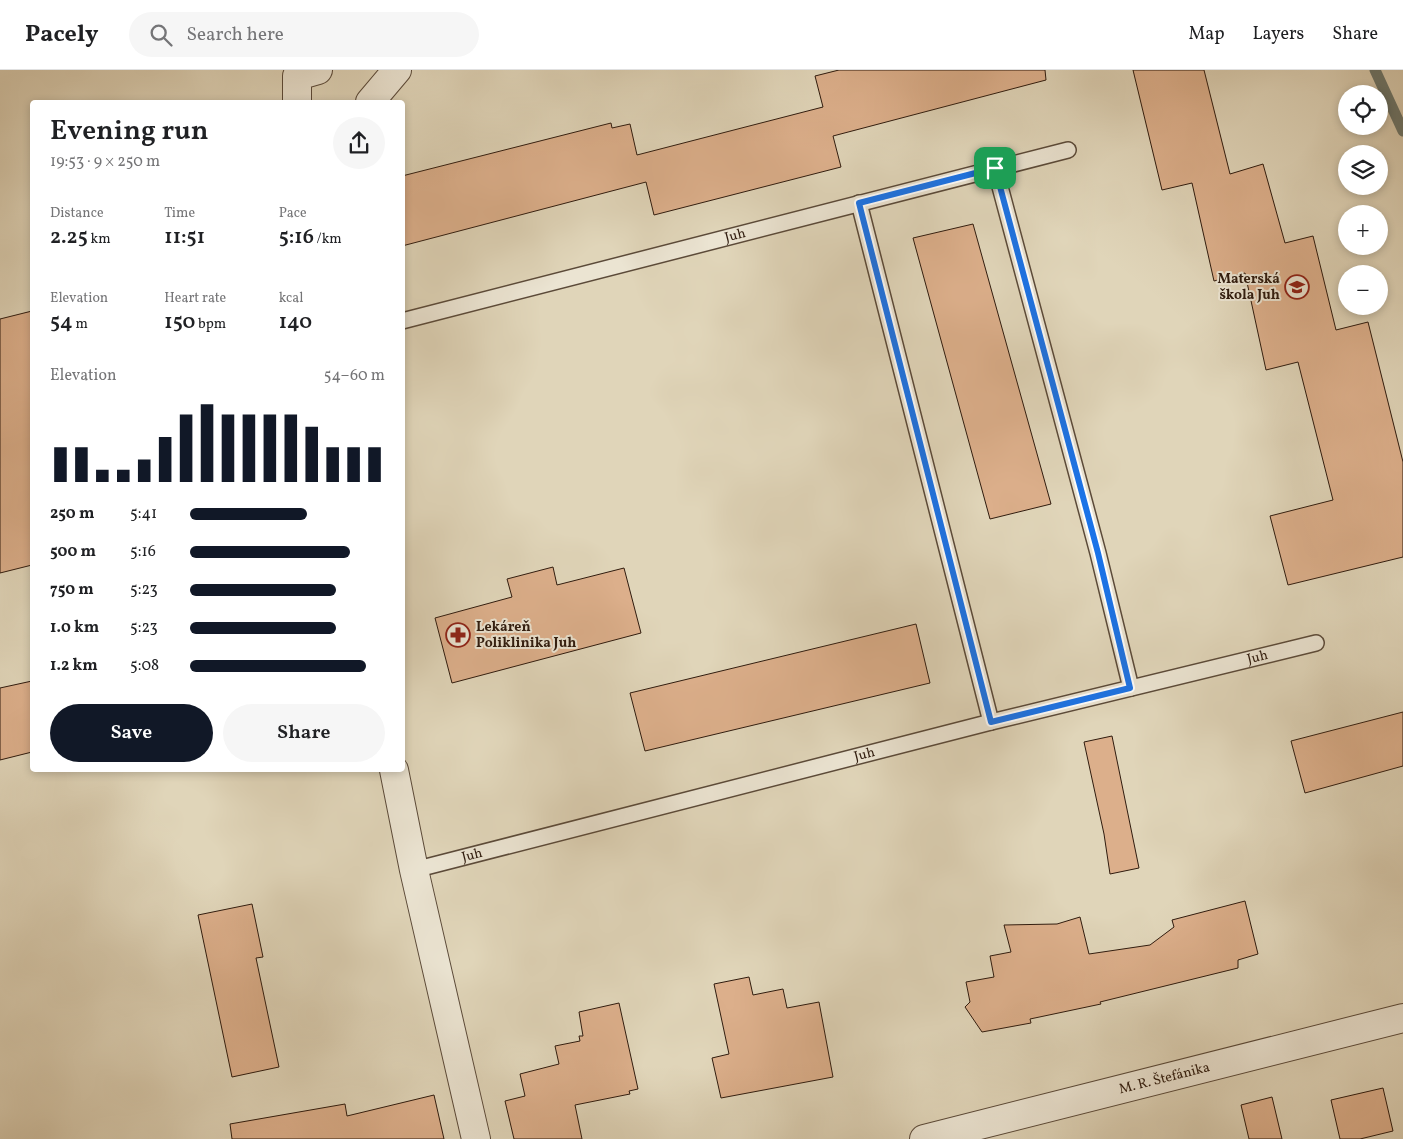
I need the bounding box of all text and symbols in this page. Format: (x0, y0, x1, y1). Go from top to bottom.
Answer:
search box (129, 12, 479, 57)
text: Pacely (25, 18, 99, 52)
icon: search (147, 21, 175, 49)
text: Search here (187, 22, 284, 48)
text: Map (1188, 22, 1224, 47)
text: Layers (1252, 22, 1304, 47)
text: Share (1332, 22, 1378, 47)
map controls (1338, 85, 1388, 315)
button: locate (1338, 85, 1388, 135)
text: Evening run (50, 112, 209, 151)
button: share (333, 117, 385, 169)
button: layers (1338, 145, 1388, 195)
pin (974, 147, 1016, 189)
text: 19:53 · 9 × 250 m (50, 151, 160, 173)
icon: arrive (981, 154, 1009, 182)
text: Distance (50, 204, 104, 223)
text: Time (164, 204, 195, 223)
text: Pace (279, 204, 307, 223)
button: + (1338, 205, 1388, 255)
text: 2.25 (50, 223, 88, 252)
text: 11:51 (164, 223, 205, 252)
text: 5:16 (279, 223, 314, 252)
street label: Juh (723, 224, 748, 247)
text: km (88, 230, 111, 249)
text: /km (314, 230, 342, 249)
button: − (1338, 265, 1388, 315)
place label: Materská škola Juh (1217, 270, 1280, 305)
school or university icon: Materská škola Juh (1284, 274, 1310, 300)
text: Elevation (50, 289, 108, 308)
text: Heart rate (164, 289, 226, 308)
text: kcal (279, 289, 304, 308)
text: 54 (50, 308, 73, 337)
text: 150 (164, 308, 195, 337)
text: 140 (279, 308, 312, 337)
text: m (73, 315, 88, 334)
text: bpm (195, 315, 226, 334)
text: Elevation (50, 365, 117, 387)
text: 54–60 m (324, 365, 385, 387)
text: 250 m (50, 503, 94, 525)
text: 5:41 (130, 503, 157, 525)
text: 500 m (50, 541, 96, 563)
text: 5:16 (130, 541, 156, 563)
text: 750 m (50, 579, 94, 601)
text: 5:23 (130, 579, 158, 601)
text: 1.0 km (50, 617, 99, 639)
text: 5:23 (130, 617, 158, 639)
place label: Lekáreň Poliklinika Juh (476, 618, 576, 653)
pharmacy icon: Lekáreň Poliklinika Juh (445, 622, 471, 648)
street label: Juh (1245, 646, 1270, 669)
text: 1.2 km (50, 655, 98, 677)
text: 5:08 (130, 655, 159, 677)
button: Save (50, 704, 213, 762)
button: Share (223, 704, 385, 762)
street label: Juh (852, 743, 877, 766)
street label: Juh (460, 843, 485, 867)
street label: M. R. Štefánika (1117, 1058, 1212, 1099)

